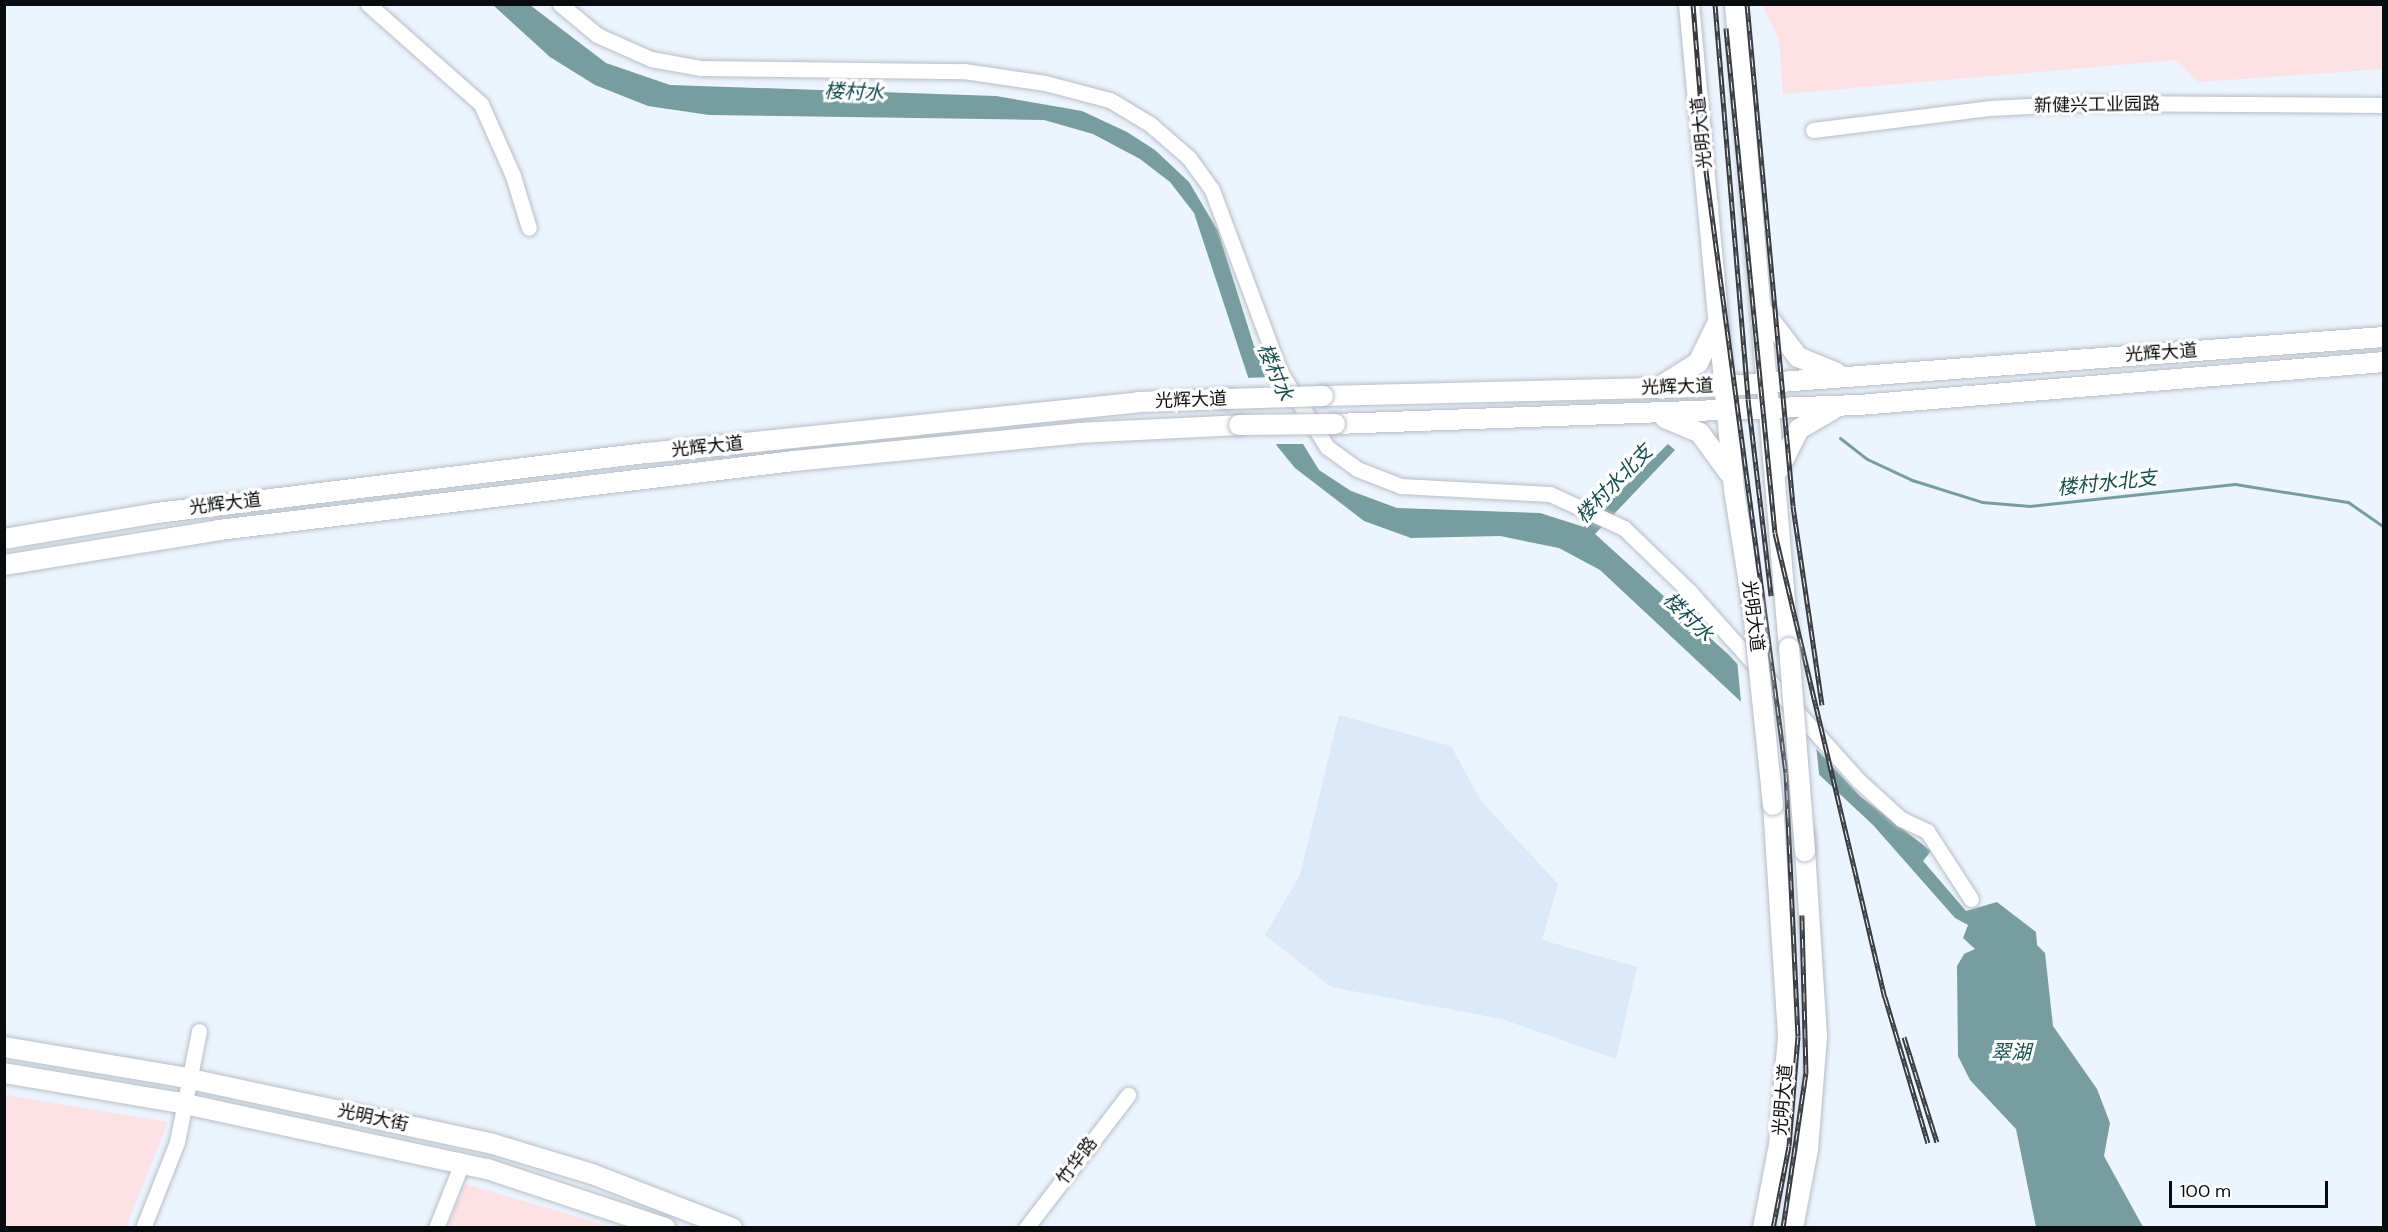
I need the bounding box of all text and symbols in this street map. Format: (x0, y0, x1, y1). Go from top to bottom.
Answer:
water label: 楼村水 (824, 79, 884, 105)
street label: 新健兴工业园路 (2034, 93, 2160, 117)
street label: 光明大道 (1687, 96, 1717, 170)
water label: 楼村水 (1252, 340, 1298, 404)
street label: 光辉大道 (2124, 340, 2198, 366)
street label: 光辉大道 (1641, 375, 1713, 399)
street label: 光辉大道 (1155, 388, 1227, 412)
street label: 光辉大道 (670, 432, 744, 462)
water label: 楼村水北支 (1571, 440, 1657, 528)
water label: 楼村水北支 (2056, 466, 2158, 500)
street label: 光辉大道 (188, 489, 262, 519)
street label: 光明大道 (1738, 579, 1768, 653)
water label: 楼村水 (1658, 588, 1718, 646)
water label: 翠湖 (1991, 1040, 2031, 1064)
street label: 光明大道 (1769, 1063, 1797, 1137)
street label: 光明大街 (336, 1100, 410, 1136)
street label: 竹华路 (1052, 1133, 1102, 1189)
scale bar (2172, 1169, 2331, 1207)
text: 100 m (2180, 1179, 2231, 1203)

